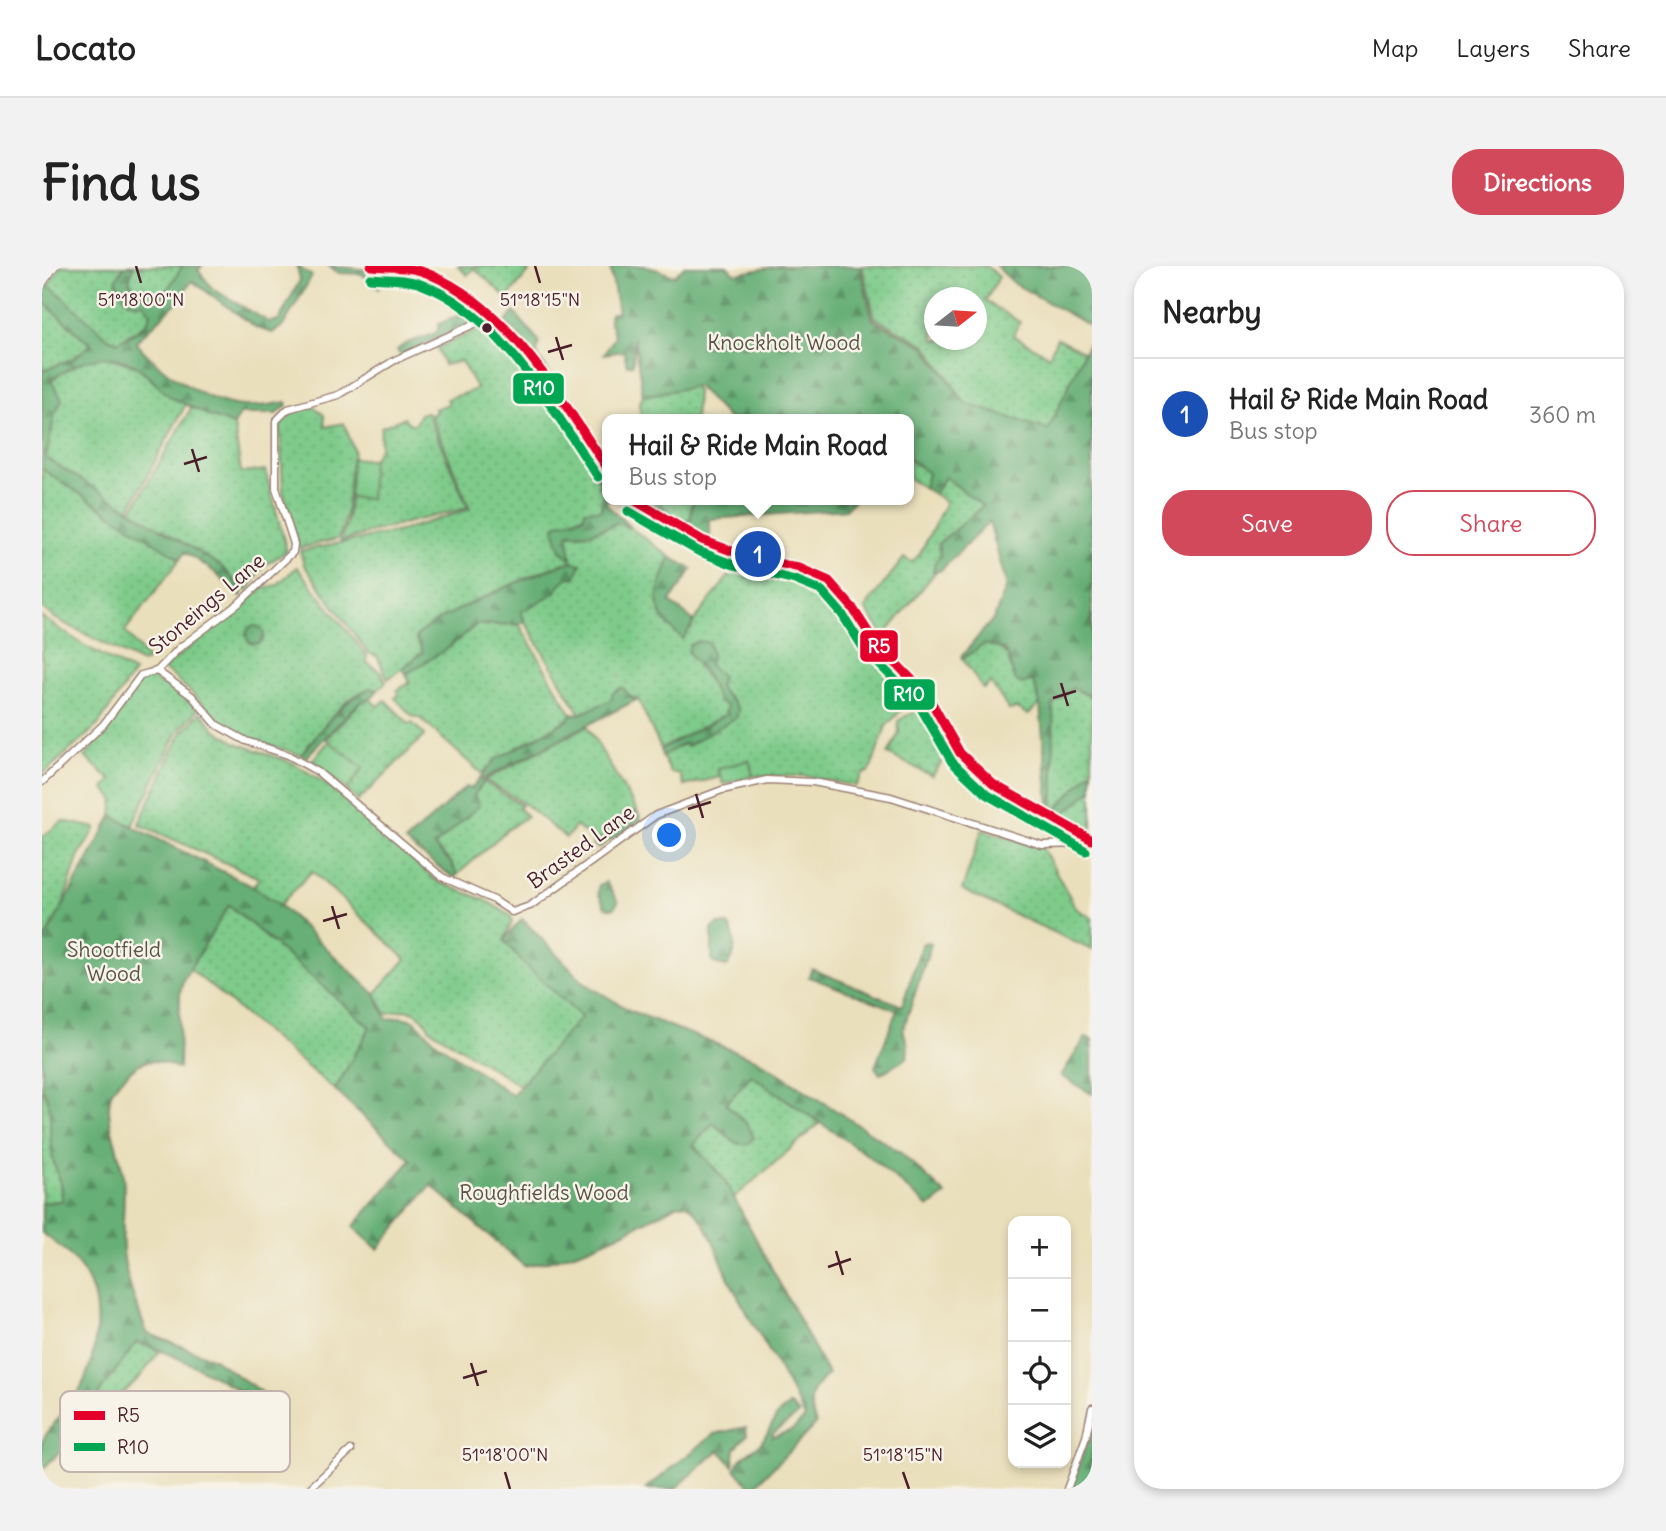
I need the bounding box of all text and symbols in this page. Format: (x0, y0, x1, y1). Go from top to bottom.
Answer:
text: Locato (35, 27, 136, 69)
text: Map (1372, 33, 1418, 63)
text: Layers (1456, 33, 1530, 63)
text: Share (1568, 33, 1631, 63)
button: Directions (1452, 149, 1624, 215)
text: Find us (42, 152, 200, 213)
north arrow (924, 287, 987, 350)
text: 51°18'00"N (98, 288, 184, 311)
text: 51°18'15"N (500, 288, 580, 311)
text: Nearby (1162, 293, 1262, 331)
unlabelled marker (480, 321, 494, 335)
park label: Knockholt Wood (707, 329, 861, 356)
line badge: R10 (512, 372, 565, 405)
text: R10 (523, 376, 555, 400)
text: Hail & Ride Main Road (1229, 383, 1488, 416)
text: 1 (1180, 400, 1190, 429)
text: 360 m (1529, 400, 1596, 429)
popup (602, 414, 914, 505)
text: Bus stop (1229, 416, 1318, 445)
text: Hail & Ride Main Road (629, 429, 887, 462)
text: Bus stop (629, 462, 717, 491)
button: Save (1162, 490, 1372, 556)
button: Share (1386, 490, 1596, 556)
pin: 1 (735, 528, 781, 580)
street label: Stoneings Lane (143, 547, 270, 660)
line badge: R5 (859, 629, 899, 663)
text: R5 (867, 634, 891, 658)
line badge: R10 (883, 678, 936, 711)
text: R10 (893, 682, 925, 706)
street label: Brasted Lane (522, 799, 640, 895)
your location (652, 818, 686, 852)
park label: Shootfield Wood (67, 936, 161, 987)
park label: Roughfields Wood (459, 1179, 629, 1206)
map controls (1008, 1216, 1071, 1468)
button: + (1008, 1216, 1071, 1279)
button: − (1008, 1279, 1071, 1342)
button: locate (1008, 1342, 1071, 1405)
legend (60, 1391, 290, 1472)
text: R5 (117, 1403, 140, 1427)
button: layers (1008, 1405, 1071, 1468)
text: R10 (117, 1435, 149, 1459)
text: 51°18'00"N (462, 1443, 548, 1466)
text: 51°18'15"N (863, 1443, 943, 1466)

